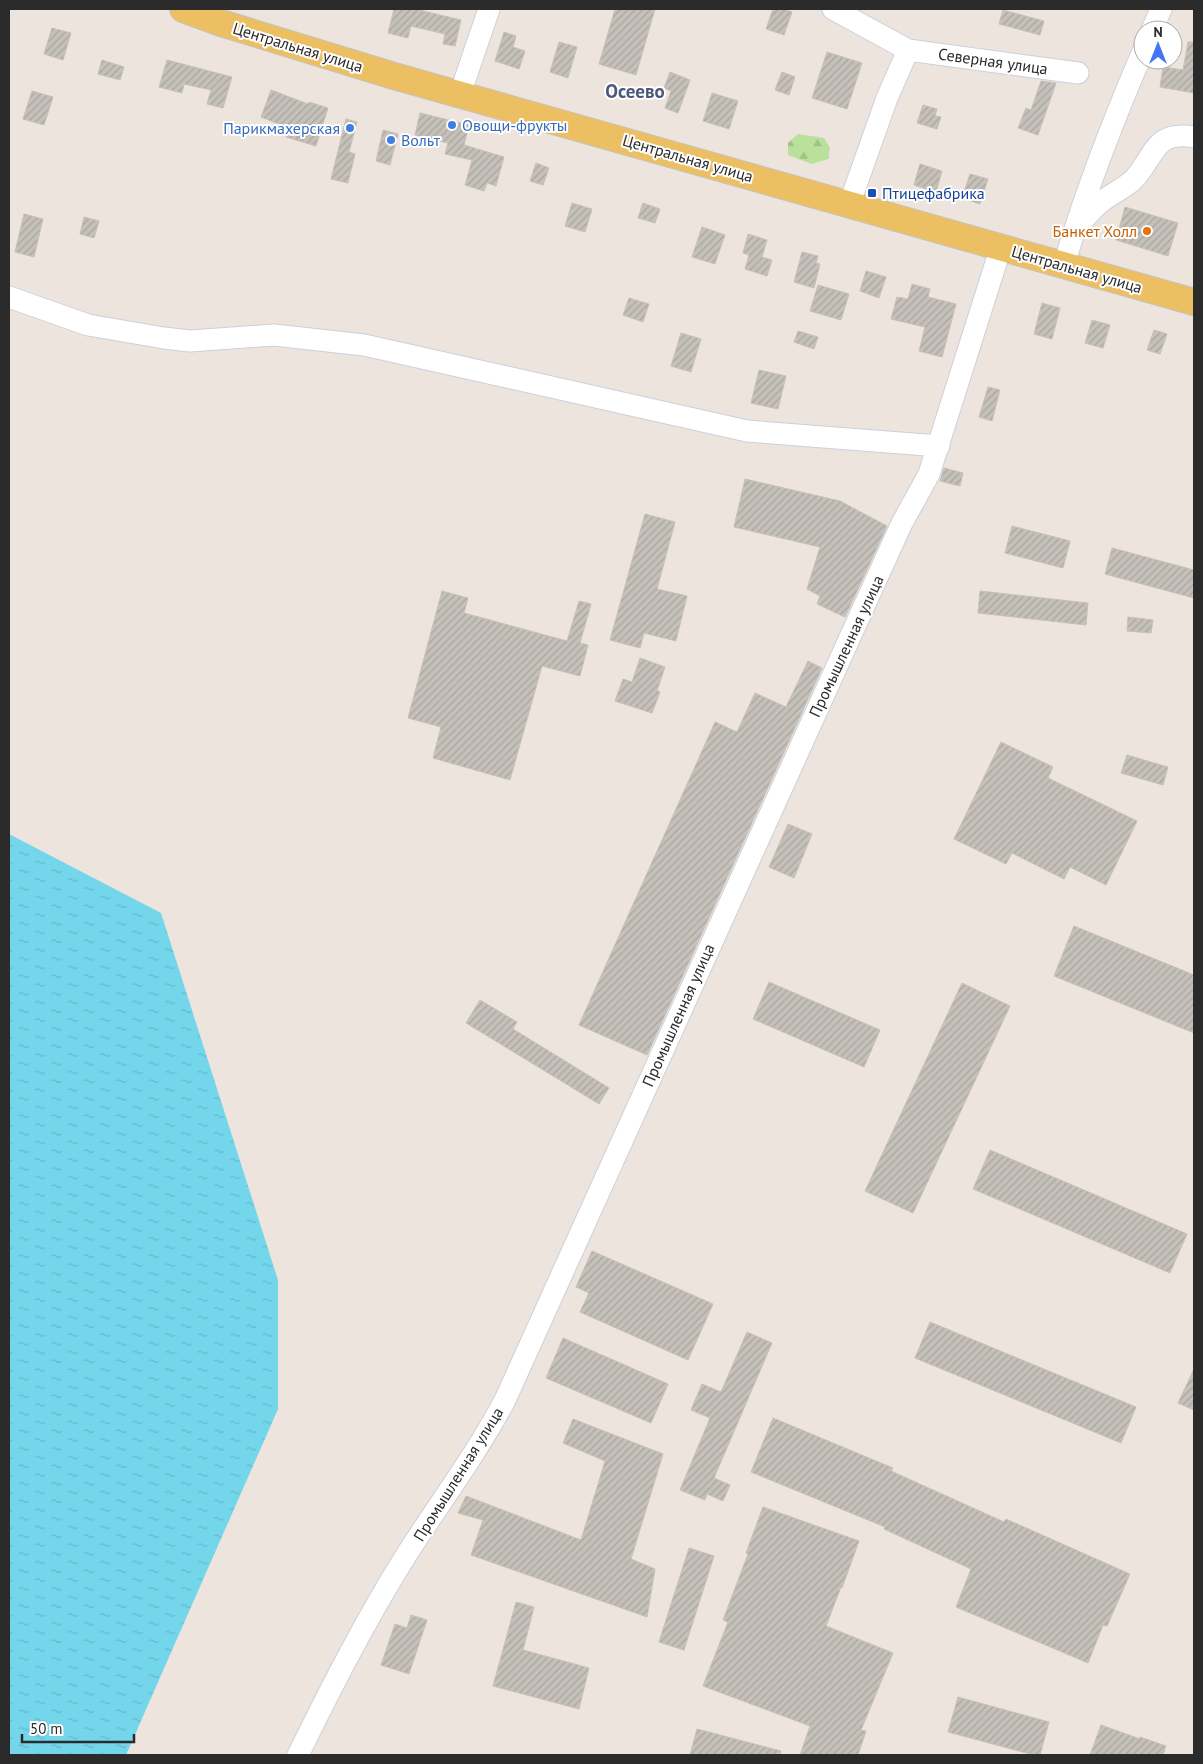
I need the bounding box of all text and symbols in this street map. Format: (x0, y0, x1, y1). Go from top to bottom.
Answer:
street label: Центральная улица (231, 18, 365, 76)
north arrow (1133, 20, 1183, 70)
text: N (1153, 23, 1163, 41)
street label: Северная улица (937, 43, 1049, 79)
district label: Осеево (605, 79, 665, 103)
place label: Овощи-фрукты (462, 115, 567, 135)
place label: Парикмахерская (223, 118, 340, 138)
marker: Овощи-фрукты (446, 119, 458, 131)
marker: Парикмахерская (344, 122, 356, 134)
place label: Вольт (401, 130, 441, 150)
street label: Центральная улица (620, 130, 756, 186)
marker: Вольт (385, 134, 397, 146)
place label: Птицефабрика (882, 183, 985, 203)
marker: Птицефабрика (866, 187, 878, 199)
place label: Банкет Холл (1053, 221, 1137, 241)
marker: Банкет Холл (1141, 225, 1153, 237)
street label: Центральная улица (1009, 241, 1145, 297)
street label: Промышленная улица (804, 572, 888, 720)
street label: Промышленная улица (637, 940, 719, 1090)
street label: Промышленная улица (409, 1403, 507, 1545)
scale bar (22, 1712, 135, 1744)
text: 50 m (30, 1719, 63, 1738)

